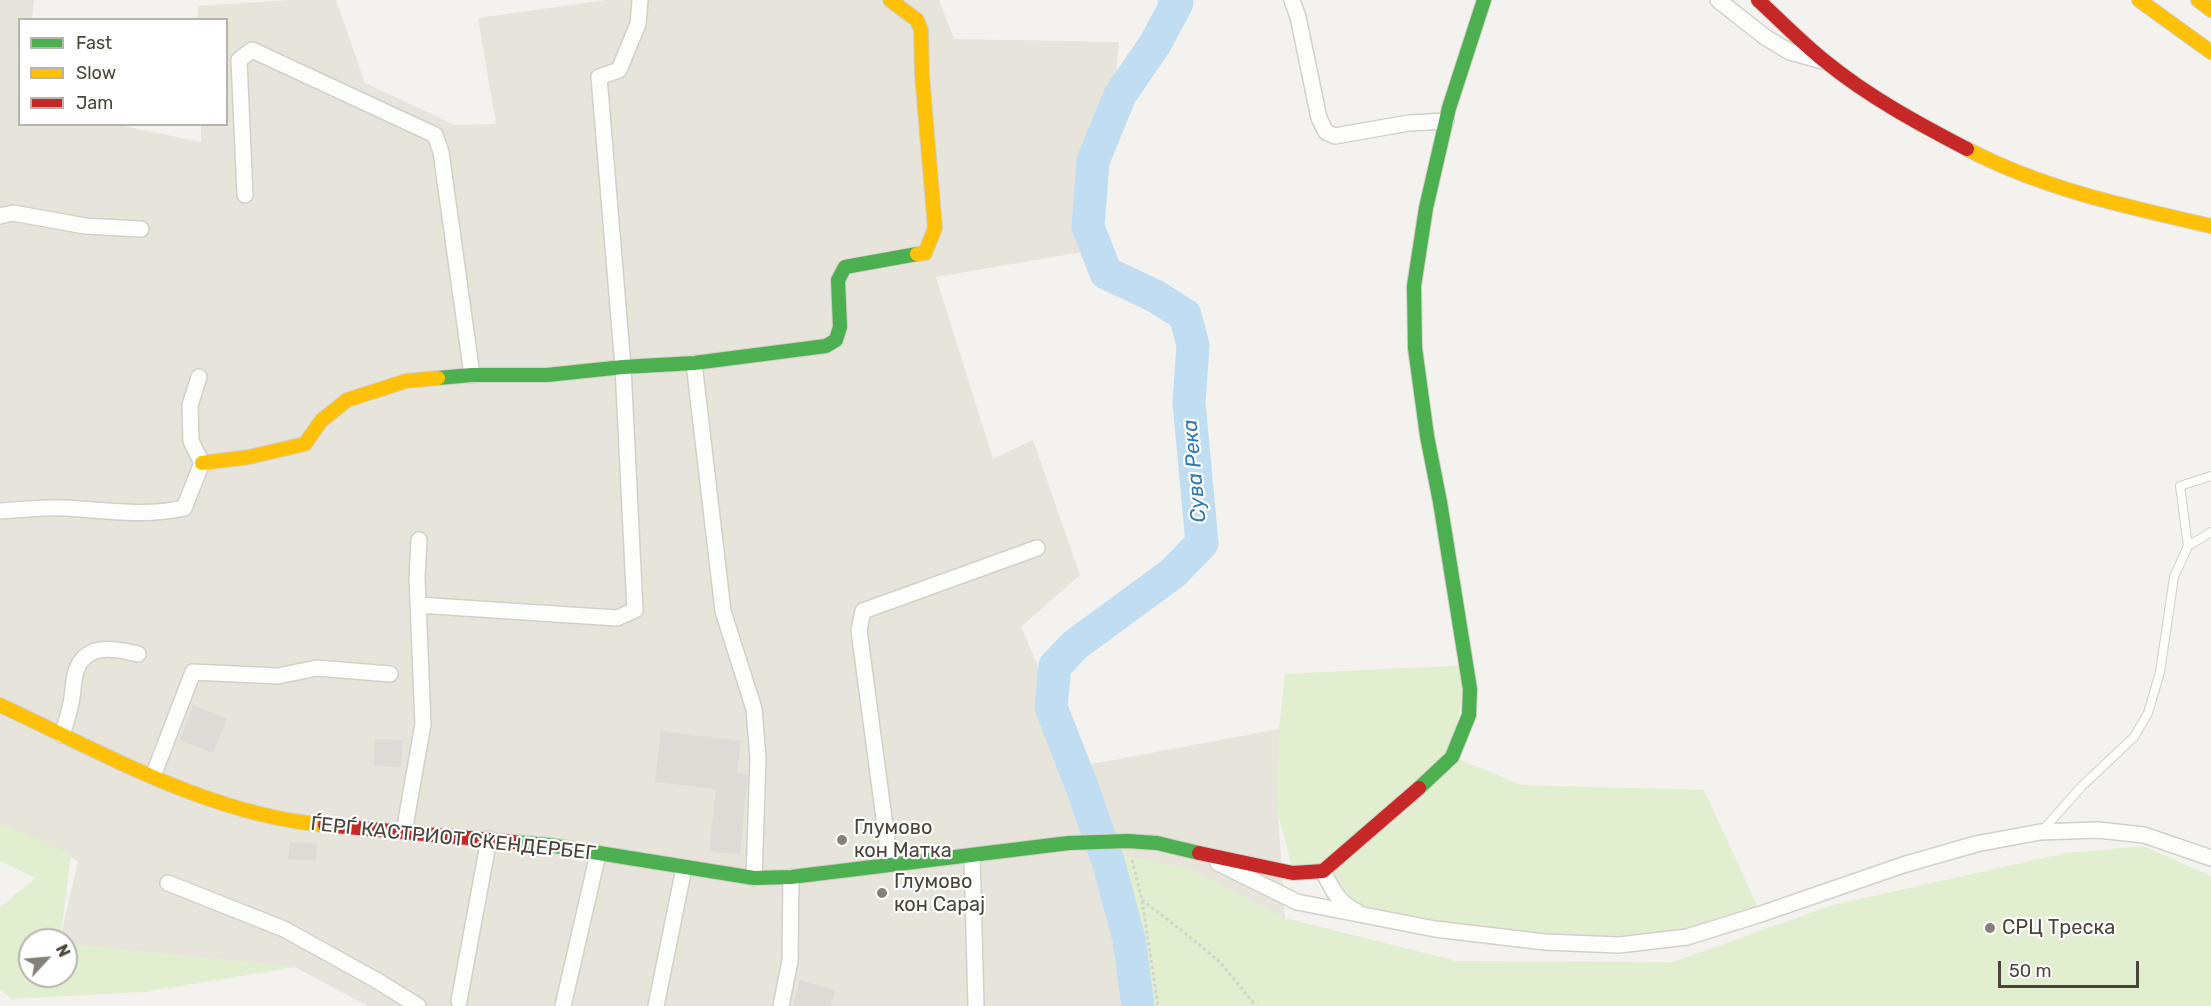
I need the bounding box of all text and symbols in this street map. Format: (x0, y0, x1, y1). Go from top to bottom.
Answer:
legend (18, 18, 228, 126)
text: Fast (76, 32, 112, 54)
text: Slow (76, 62, 116, 84)
text: Jam (76, 92, 113, 114)
water label: Сува Река (1178, 418, 1212, 524)
street label: ЃЕРЃ КАСТРИОТ СКЕНДЕРБЕГ (309, 812, 597, 866)
place label: Глумово кон Матка (854, 816, 952, 863)
marker: Глумово кон Матка (835, 833, 849, 847)
place label: Глумово кон Сарај (894, 870, 985, 917)
marker: Глумово кон Сарај (875, 886, 889, 900)
place label: СРЦ Треска (2002, 916, 2115, 940)
marker: СРЦ Треска (1983, 921, 1997, 935)
north arrow (18, 928, 78, 988)
text: N (52, 941, 74, 960)
scale bar (2001, 949, 2142, 987)
text: 50 m (2009, 960, 2052, 982)

